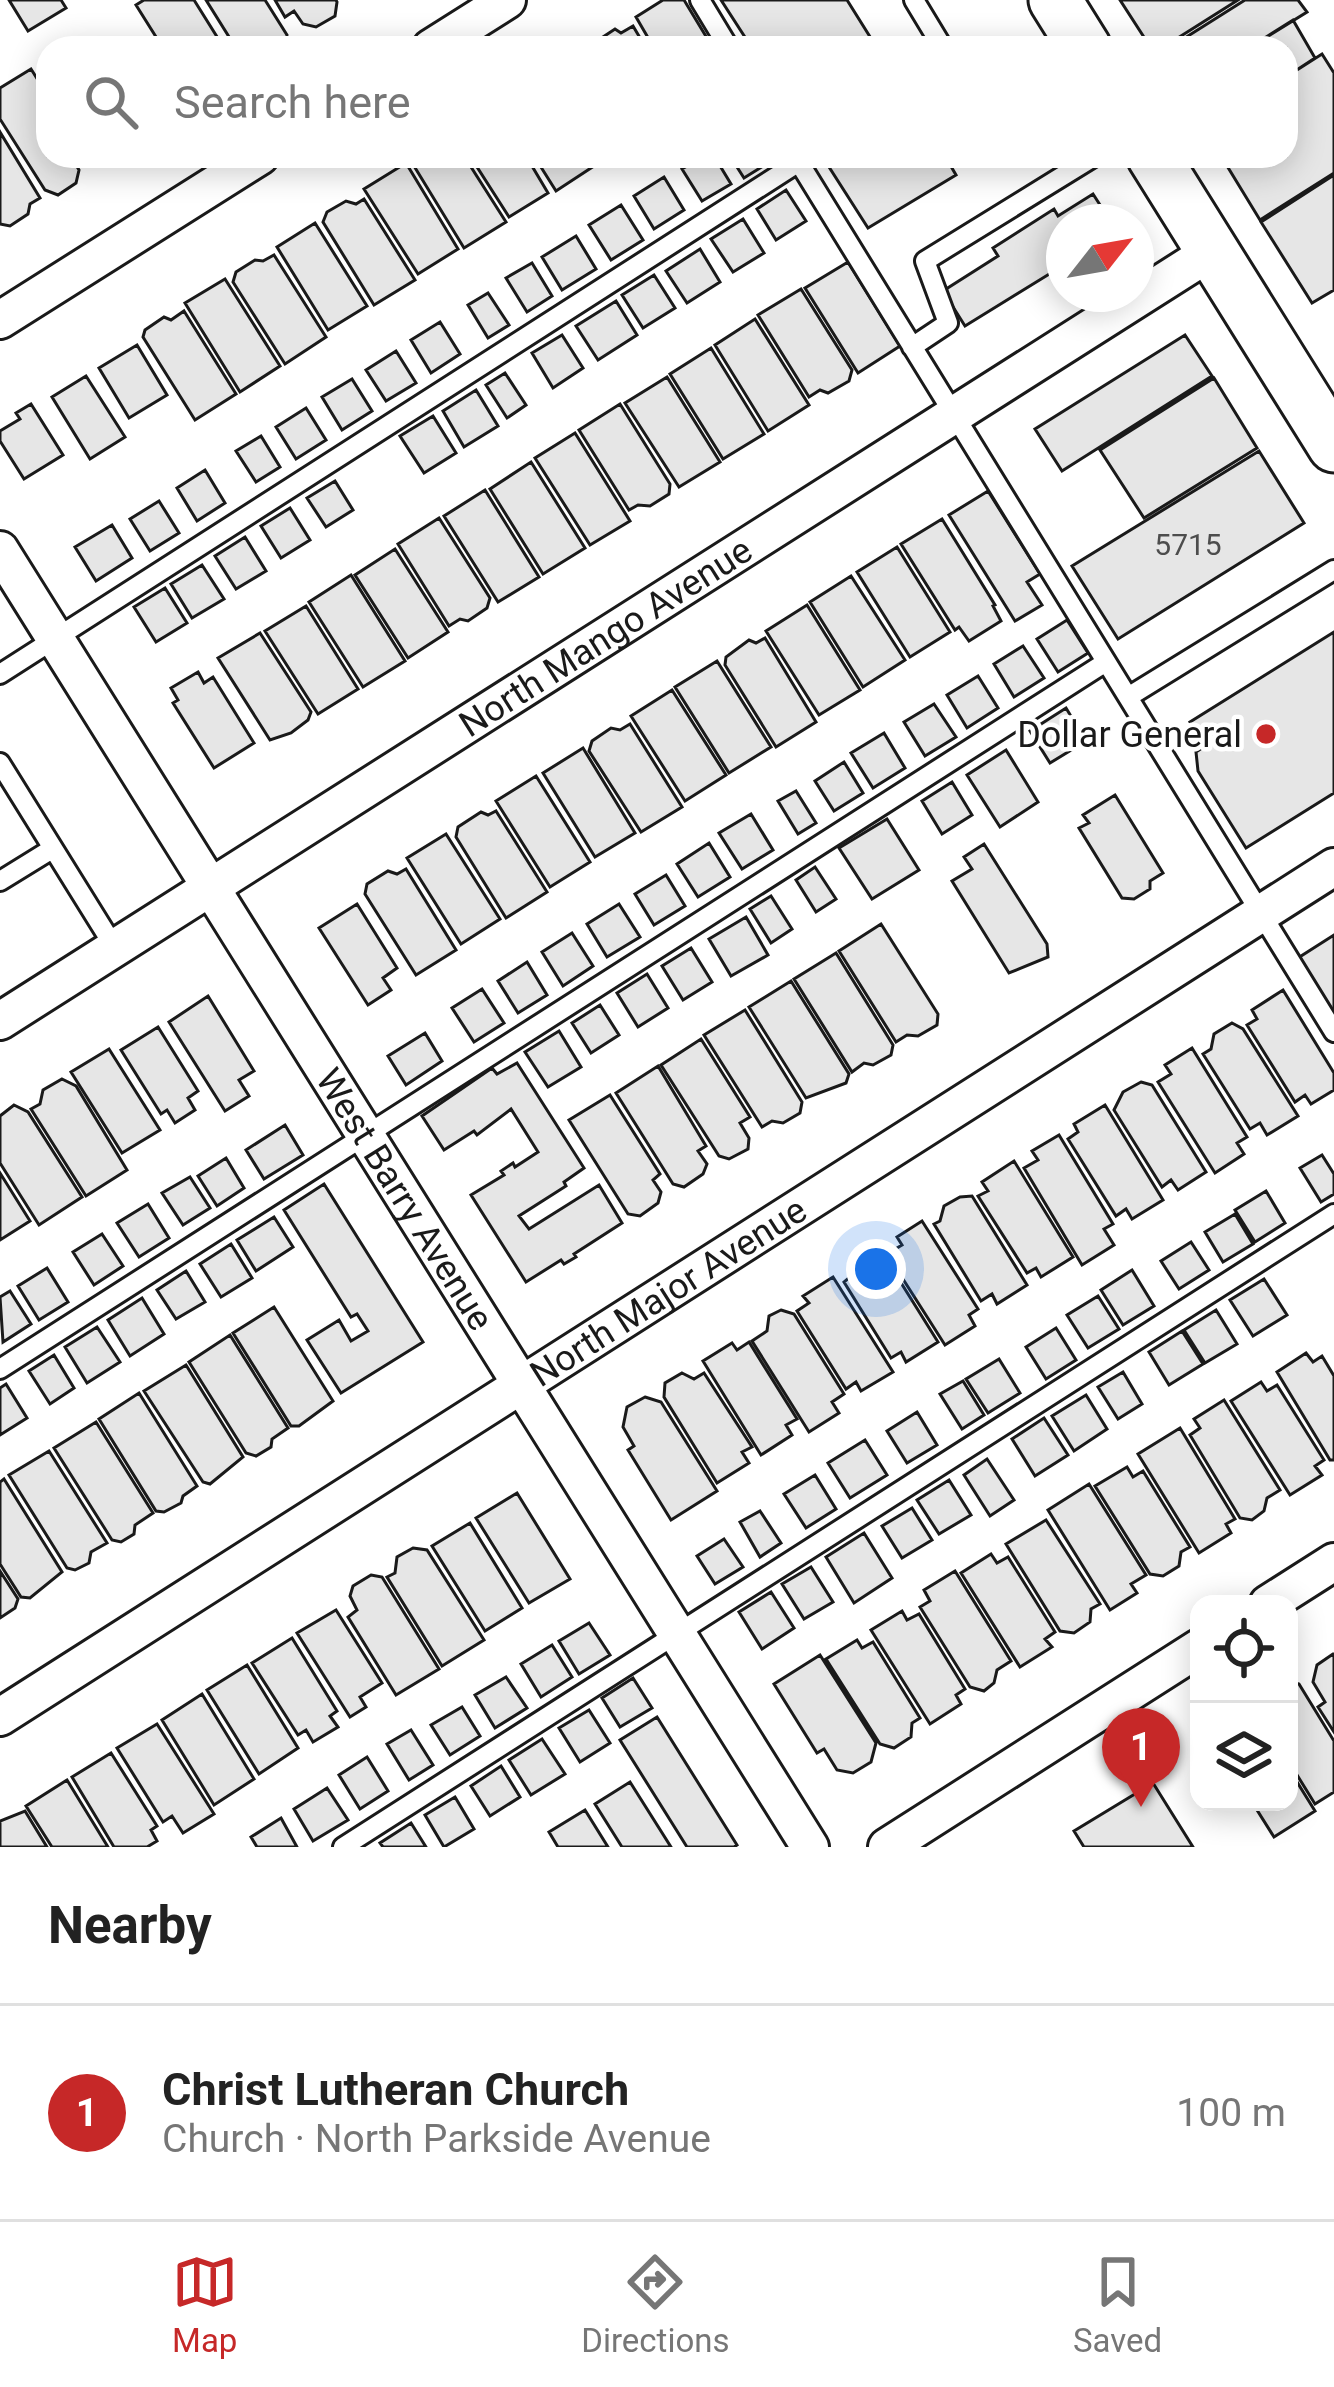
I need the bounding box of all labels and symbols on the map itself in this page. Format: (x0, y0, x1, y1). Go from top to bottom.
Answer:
north arrow (1046, 204, 1154, 312)
house number: 5715 (1154, 527, 1222, 562)
street label: North Mango Avenue (452, 529, 760, 746)
place label: Dollar General (1017, 714, 1242, 756)
marker: Dollar General (1253, 721, 1279, 747)
street label: West Barry Avenue (307, 1061, 502, 1338)
street label: North Major Avenue (523, 1189, 814, 1396)
your location (846, 1239, 906, 1299)
pin: 1 (1102, 1708, 1180, 1807)

